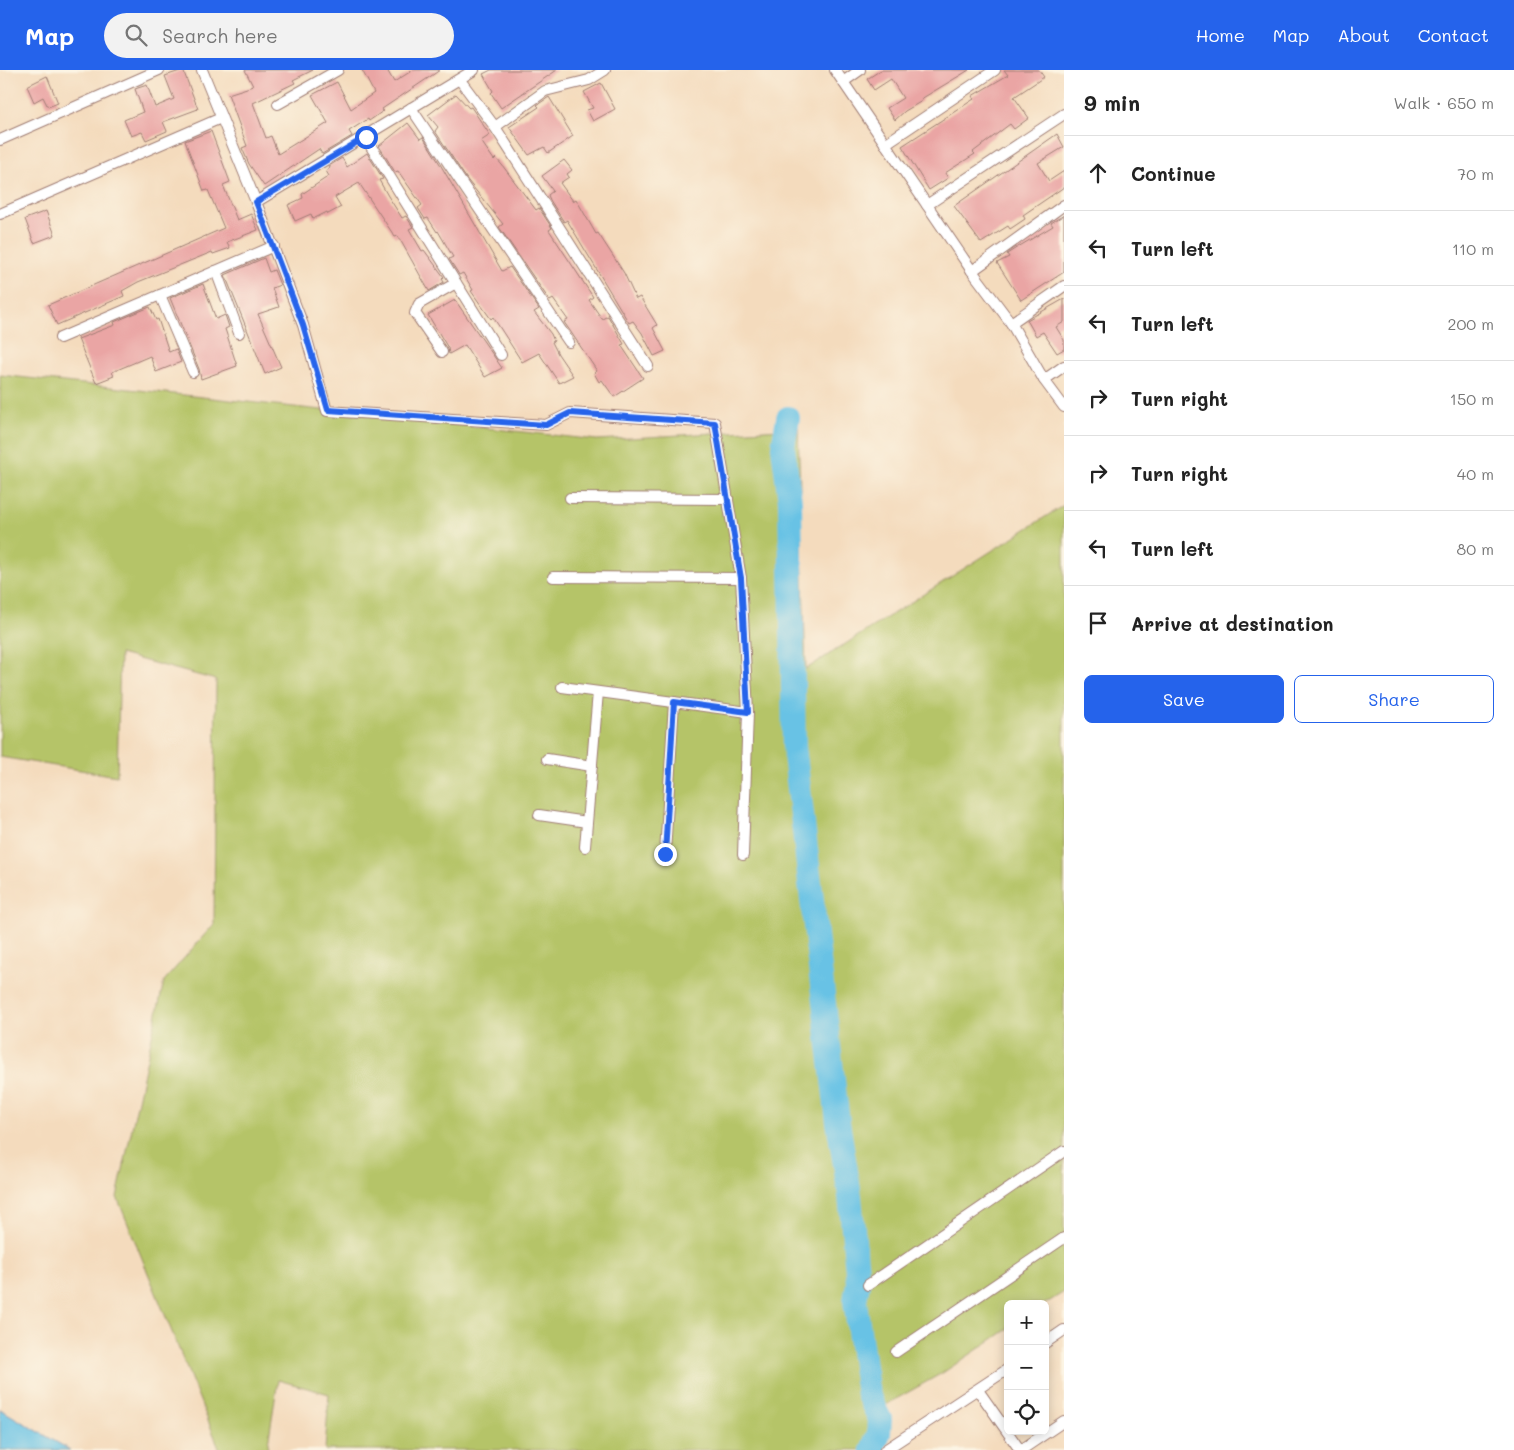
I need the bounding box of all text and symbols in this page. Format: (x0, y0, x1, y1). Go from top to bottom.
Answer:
search box (104, 13, 454, 58)
text: Map (25, 20, 74, 51)
icon: search (122, 21, 150, 49)
text: Search here (162, 23, 278, 48)
text: Home (1196, 23, 1245, 47)
text: Map (1273, 23, 1309, 47)
text: About (1337, 23, 1390, 47)
text: Contact (1418, 23, 1489, 47)
text: 9 min (1084, 89, 1140, 116)
text: Walk · 650 m (1394, 92, 1494, 113)
route start (355, 126, 378, 149)
icon: ahead (1084, 159, 1112, 187)
text: Continue (1131, 161, 1216, 186)
text: 70 m (1457, 163, 1494, 184)
icon: left (1084, 234, 1112, 262)
text: Turn left (1131, 236, 1214, 261)
text: 110 m (1452, 238, 1494, 259)
icon: left (1084, 309, 1112, 337)
text: Turn left (1131, 311, 1214, 336)
text: 200 m (1447, 313, 1494, 334)
icon: right (1084, 384, 1112, 412)
text: Turn right (1131, 386, 1228, 411)
text: 150 m (1450, 388, 1494, 409)
icon: right (1084, 459, 1112, 487)
text: Turn right (1131, 461, 1228, 486)
text: 40 m (1457, 463, 1494, 484)
icon: left (1084, 534, 1112, 562)
text: Turn left (1131, 536, 1214, 561)
text: 80 m (1457, 538, 1494, 559)
icon: arrive (1084, 609, 1112, 637)
text: Arrive at destination (1131, 611, 1334, 636)
button: Save (1084, 675, 1284, 723)
button: Share (1294, 675, 1494, 723)
route end (654, 843, 677, 866)
map controls (1004, 1300, 1049, 1435)
button: + (1004, 1300, 1049, 1345)
button: − (1004, 1345, 1049, 1390)
button: locate (1004, 1390, 1049, 1435)

